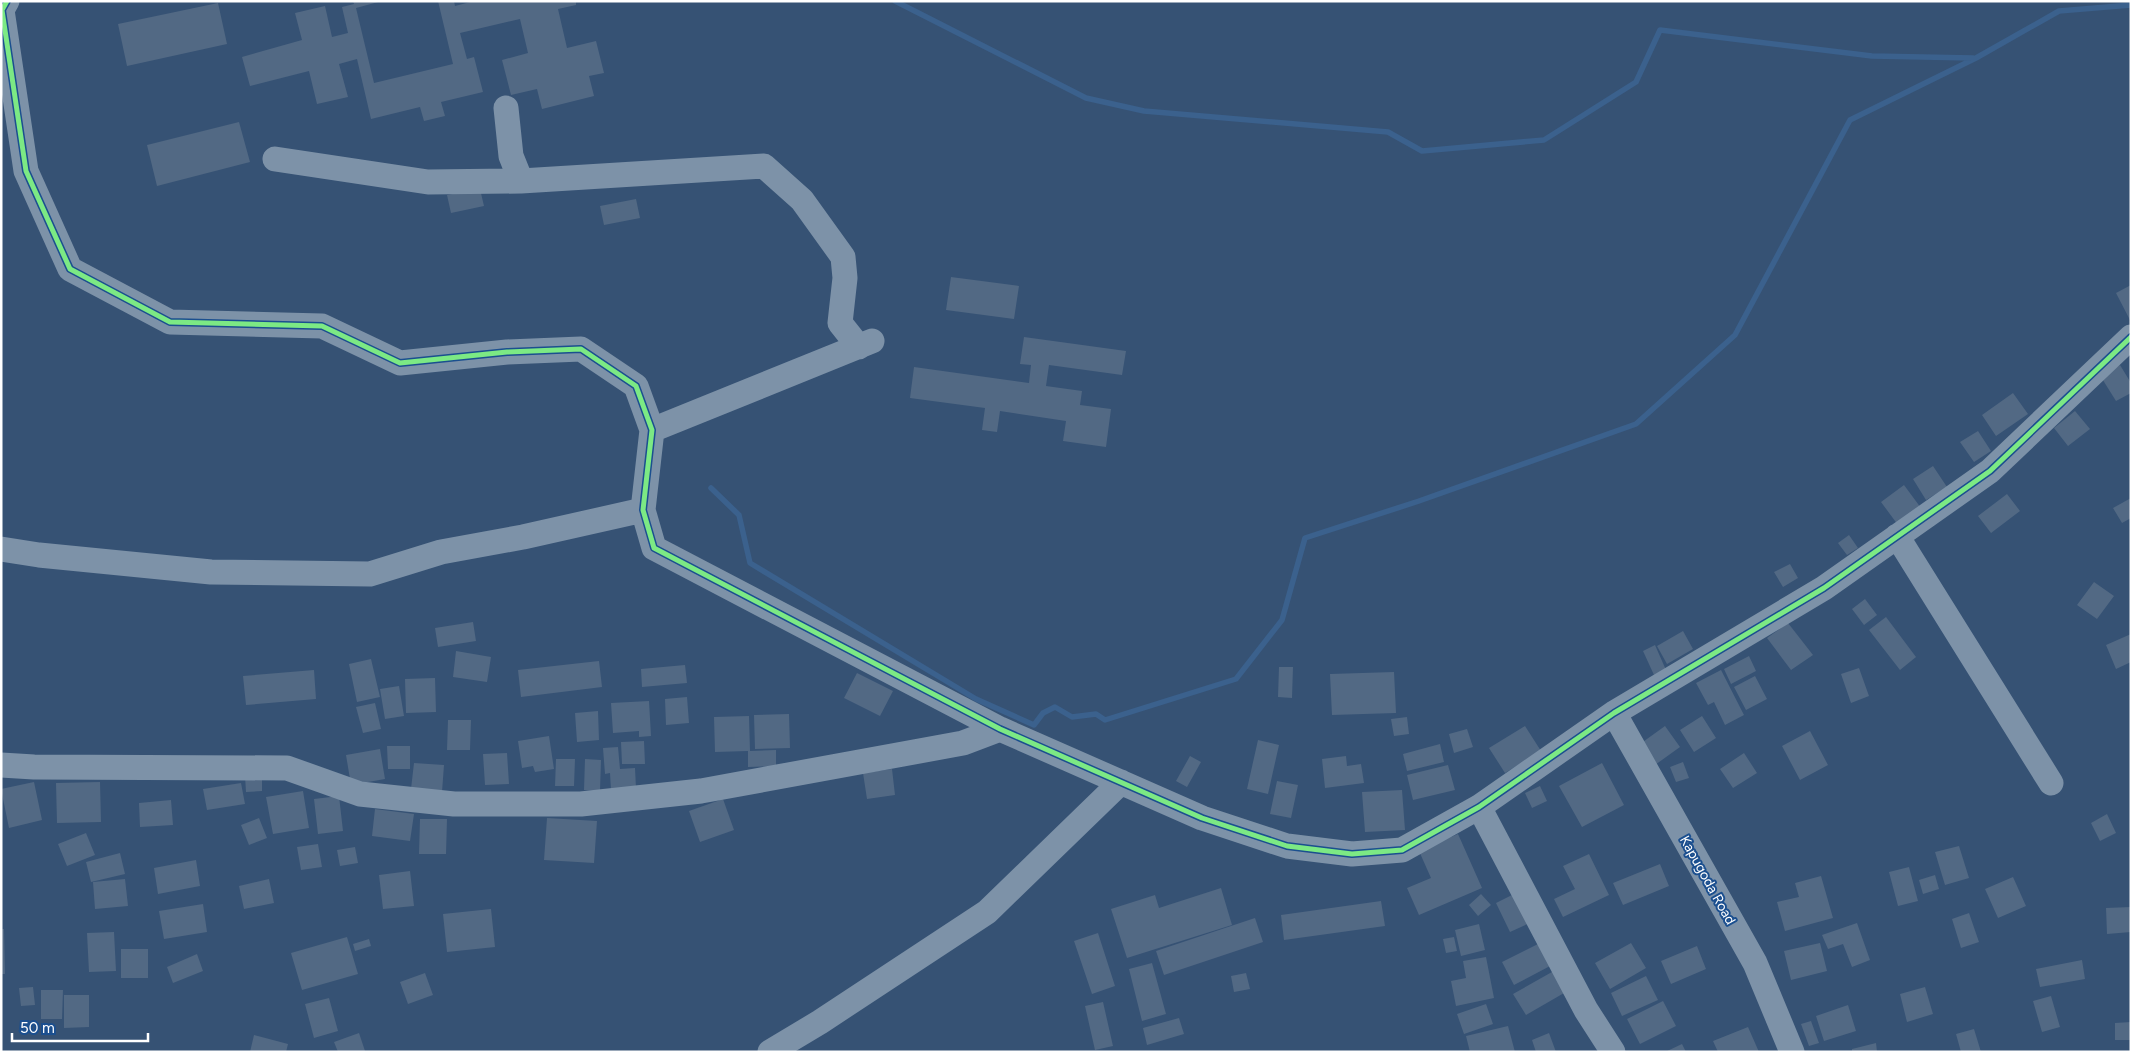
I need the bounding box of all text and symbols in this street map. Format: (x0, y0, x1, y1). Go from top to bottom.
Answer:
street label: Kapugoda Road (1676, 833, 1739, 928)
scale bar (12, 1010, 149, 1042)
text: 50 m (20, 1019, 55, 1037)

